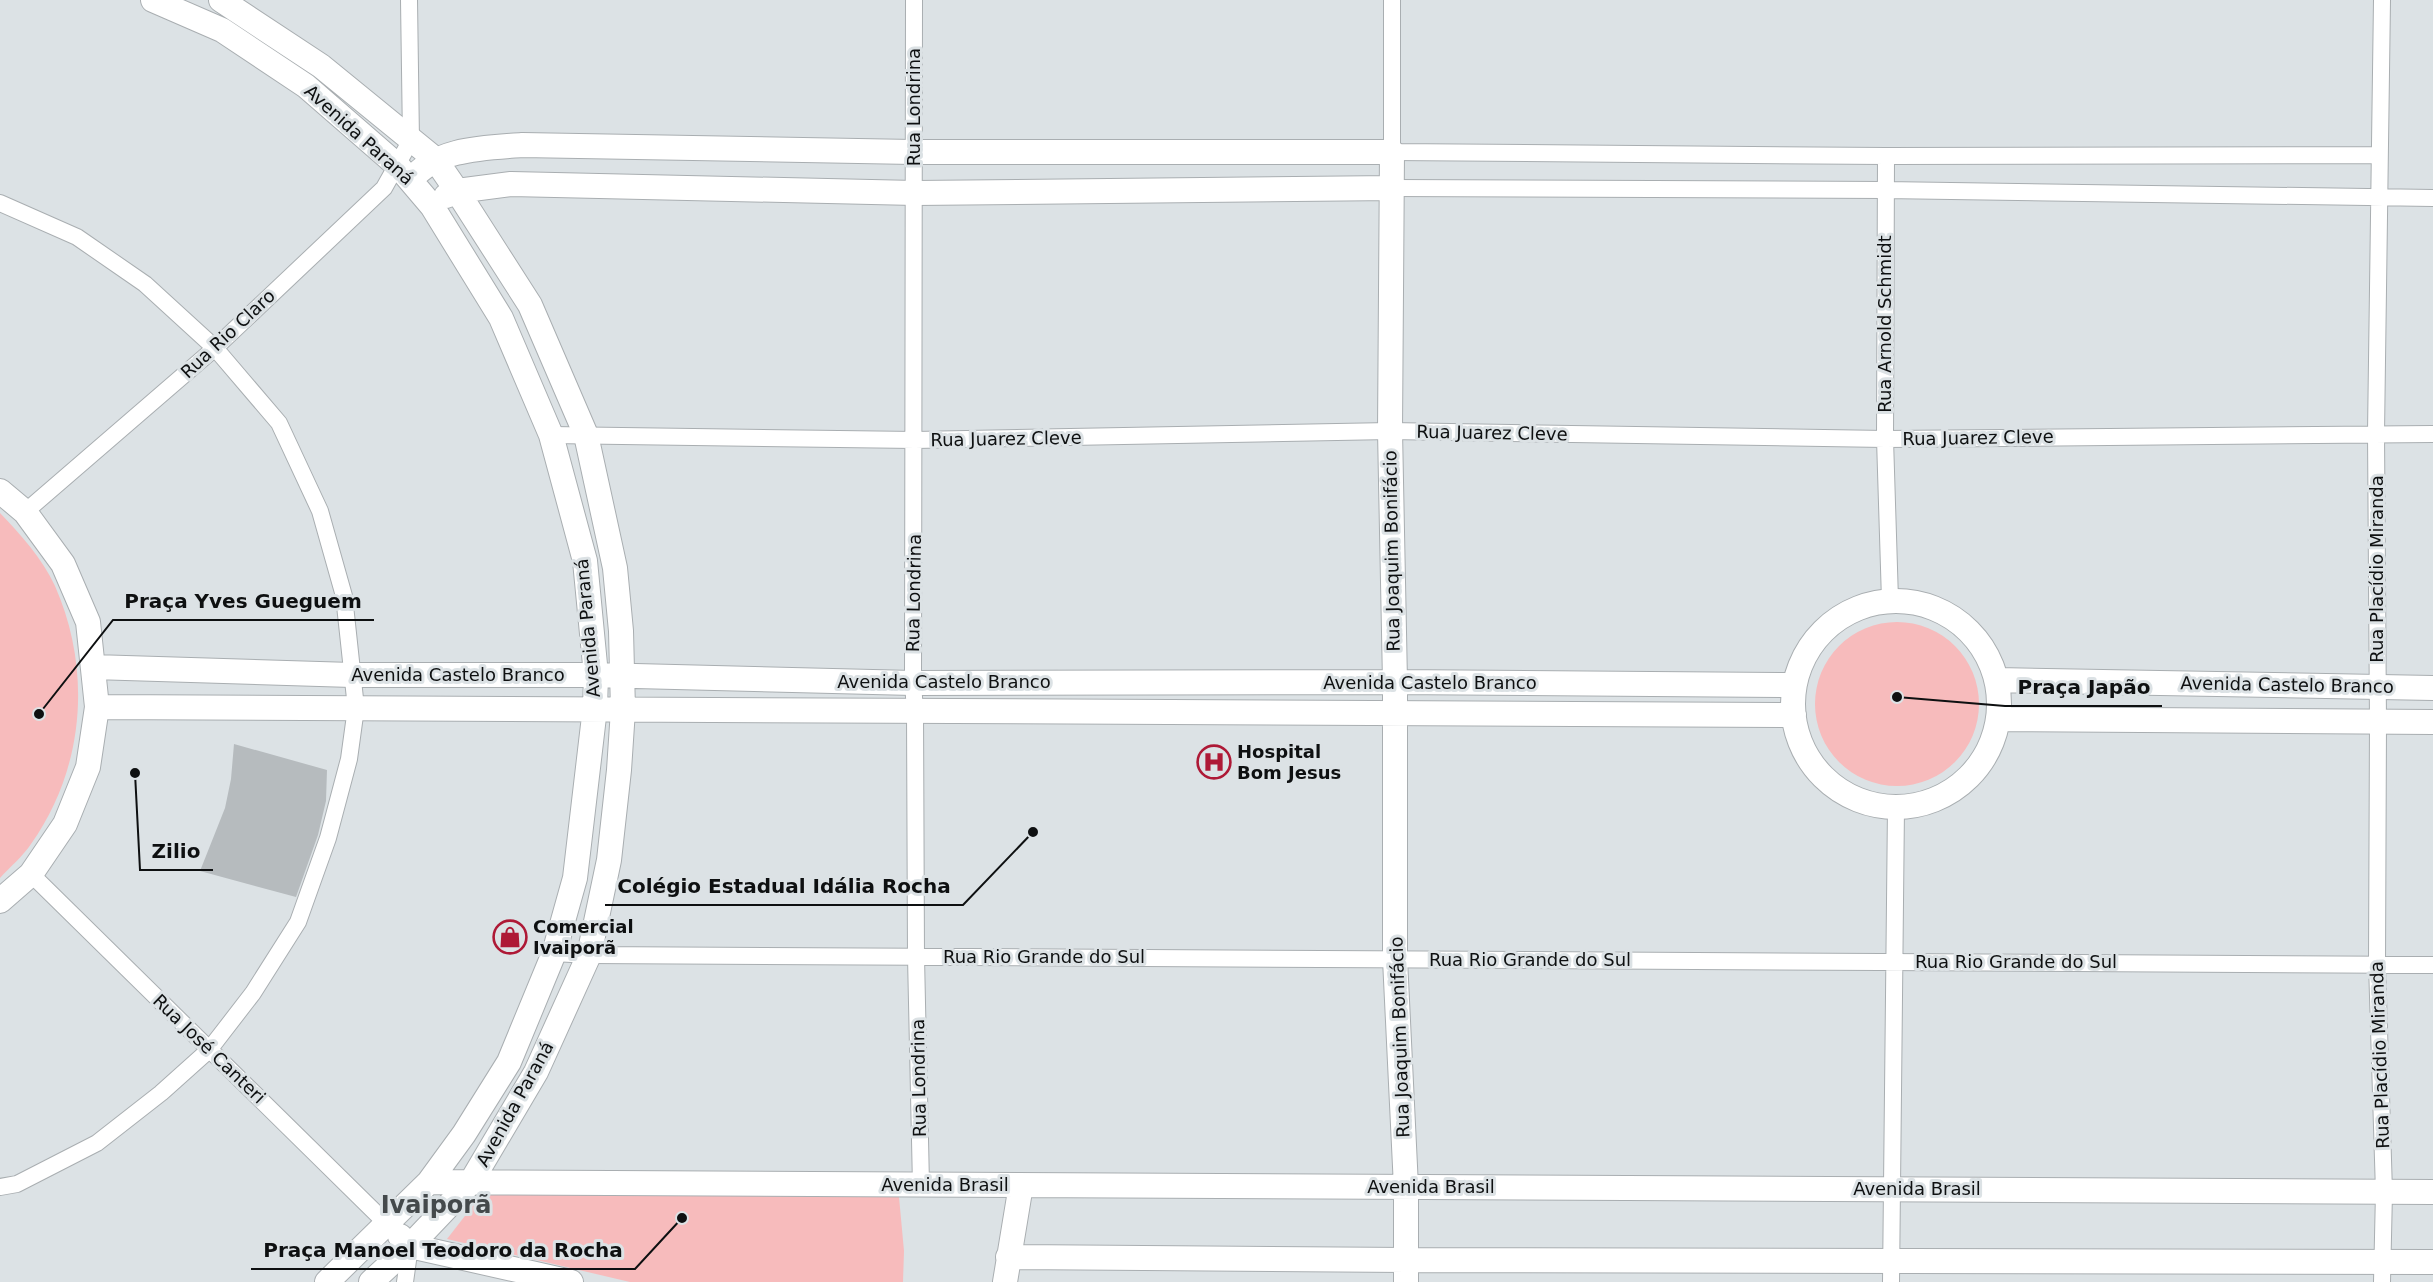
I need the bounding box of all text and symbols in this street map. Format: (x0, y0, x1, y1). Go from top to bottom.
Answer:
street label: Rua Londrina (903, 48, 924, 166)
street label: Avenida Paraná (300, 80, 418, 189)
street label: Rua Arnold Schmidt (1874, 235, 1895, 413)
street label: Rua Rio Claro (176, 285, 279, 382)
street label: Rua Juarez Cleve (1416, 421, 1568, 444)
street label: Rua Juarez Cleve (1902, 426, 2054, 449)
street label: Rua Juarez Cleve (930, 427, 1082, 450)
street label: Rua Joaquim Bonifácio (1379, 450, 1404, 652)
street label: Rua Placídio Miranda (2366, 475, 2387, 663)
street label: Rua Londrina (902, 534, 925, 652)
street label: Avenida Paraná (571, 558, 604, 698)
callout: Praça Yves Gueguem (113, 582, 374, 620)
text: Praça Yves Gueguem (124, 589, 362, 613)
street label: Avenida Castelo Branco (351, 664, 565, 685)
callout: Praça Japão (2005, 668, 2162, 706)
street label: Avenida Castelo Branco (837, 671, 1051, 692)
street label: Avenida Castelo Branco (1323, 672, 1537, 693)
street label: Avenida Castelo Branco (2180, 672, 2394, 697)
text: Praça Japão (2018, 675, 2150, 699)
place label: Hospital Bom Jesus (1237, 741, 1341, 783)
hospital icon: Hospital Bom Jesus (1196, 744, 1232, 780)
callout: Zilio (140, 832, 213, 870)
text: Zilio (152, 839, 200, 863)
callout: Colégio Estadual Idália Rocha (605, 867, 963, 905)
text: Colégio Estadual Idália Rocha (617, 874, 951, 898)
place label: Comercial Ivaiporã (533, 916, 634, 958)
shop icon: Comercial Ivaiporã (492, 919, 528, 955)
street label: Rua Joaquim Bonifácio (1385, 936, 1414, 1138)
street label: Rua Rio Grande do Sul (943, 946, 1145, 967)
street label: Rua Rio Grande do Sul (1429, 949, 1631, 970)
street label: Rua Rio Grande do Sul (1915, 951, 2117, 972)
street label: Rua Placídio Miranda (2366, 961, 2393, 1149)
street label: Rua José Canteri (149, 990, 270, 1108)
street label: Rua Londrina (907, 1019, 930, 1137)
street label: Avenida Paraná (472, 1038, 558, 1170)
street label: Avenida Brasil (881, 1174, 1009, 1195)
street label: Avenida Brasil (1367, 1176, 1495, 1197)
street label: Avenida Brasil (1853, 1178, 1981, 1199)
district label: Ivaiporã (381, 1191, 491, 1219)
callout: Praça Manoel Teodoro da Rocha (251, 1231, 635, 1269)
text: Praça Manoel Teodoro da Rocha (263, 1238, 623, 1262)

